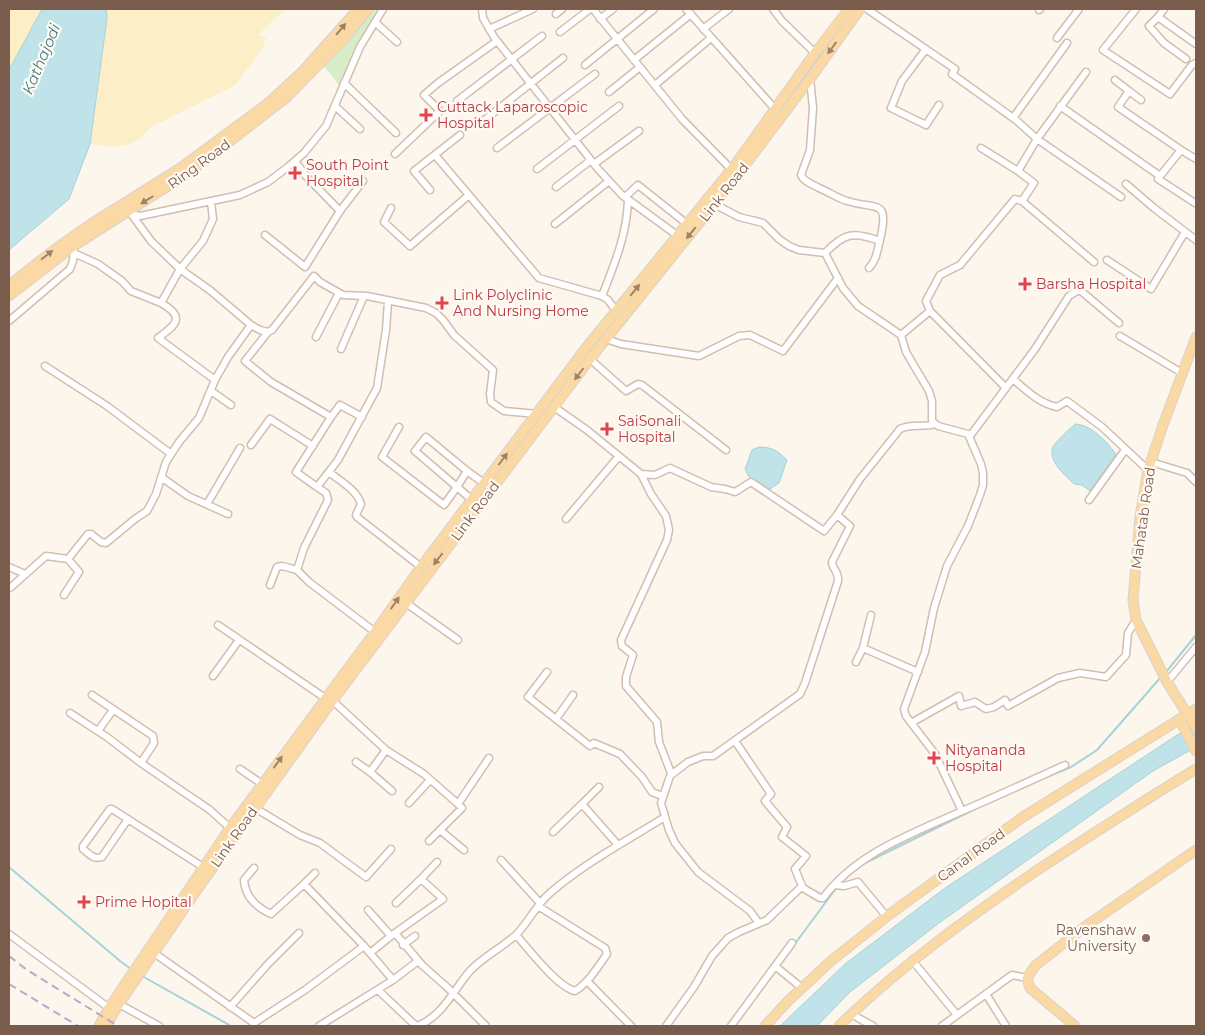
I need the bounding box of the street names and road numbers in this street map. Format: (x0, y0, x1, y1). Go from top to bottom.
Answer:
street label: Ring Road (164, 135, 234, 193)
street label: Link Road (695, 159, 753, 225)
street label: Mahatab Road (1127, 466, 1159, 570)
street label: Link Road (447, 478, 503, 544)
street label: Link Road (207, 803, 261, 871)
street label: Canal Road (933, 824, 1009, 886)

